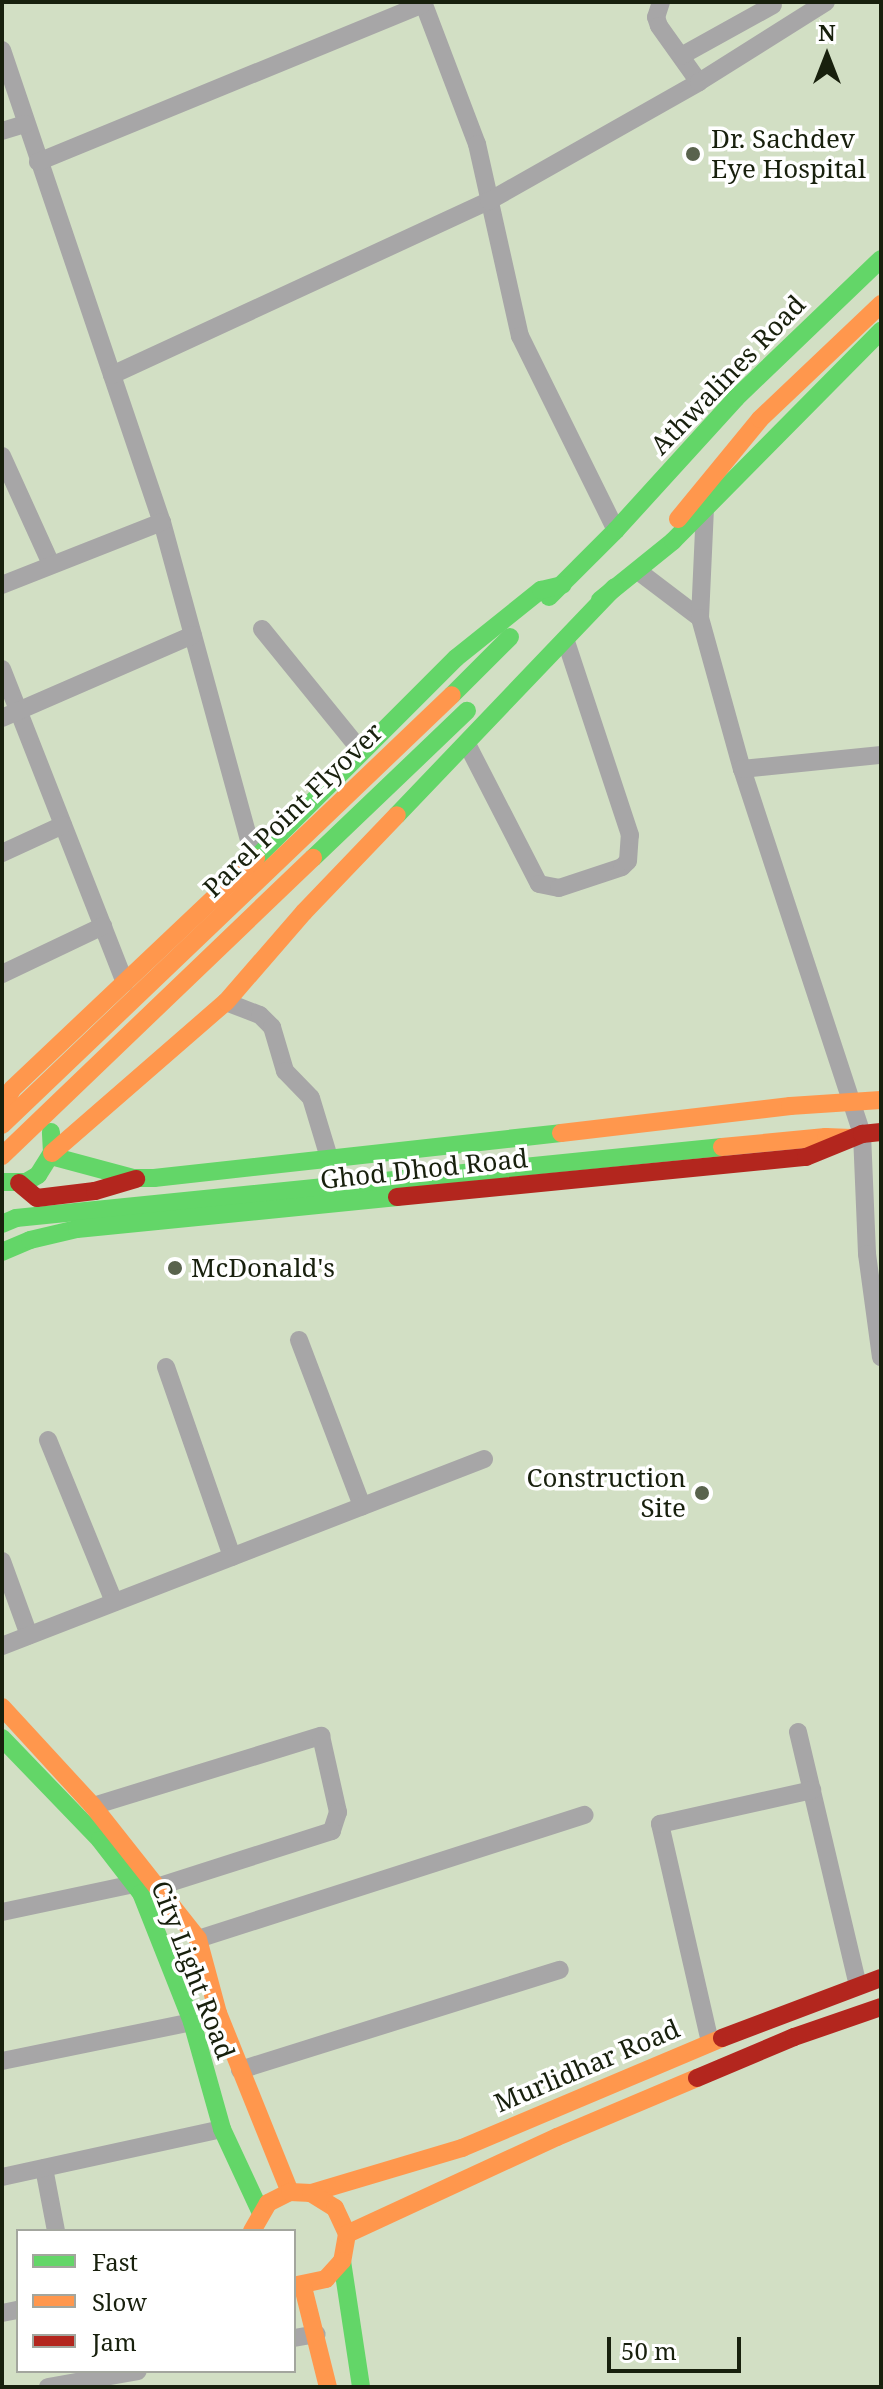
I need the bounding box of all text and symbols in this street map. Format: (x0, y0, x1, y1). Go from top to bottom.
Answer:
north arrow (787, 16, 867, 96)
text: N (818, 17, 836, 47)
place label: Dr. Sachdev Eye Hospital (711, 123, 866, 184)
marker: Dr. Sachdev Eye Hospital (682, 143, 704, 165)
street label: Athwalines Road (644, 289, 812, 461)
street label: Parel Point Flyover (197, 716, 389, 904)
street label: Ghod Dhod Road (319, 1143, 529, 1195)
place label: McDonald's (191, 1252, 335, 1284)
marker: McDonald's (166, 1259, 184, 1277)
place label: Construction Site (527, 1462, 686, 1524)
marker: Construction Site (693, 1484, 711, 1502)
street label: City Light Road (145, 1876, 241, 2064)
street label: Murlidhar Road (490, 2013, 684, 2119)
legend (16, 2229, 296, 2373)
text: Fast (92, 2245, 138, 2278)
text: Slow (92, 2285, 147, 2318)
scale bar (611, 2321, 745, 2371)
text: Jam (92, 2325, 137, 2358)
text: 50 m (621, 2334, 677, 2367)

